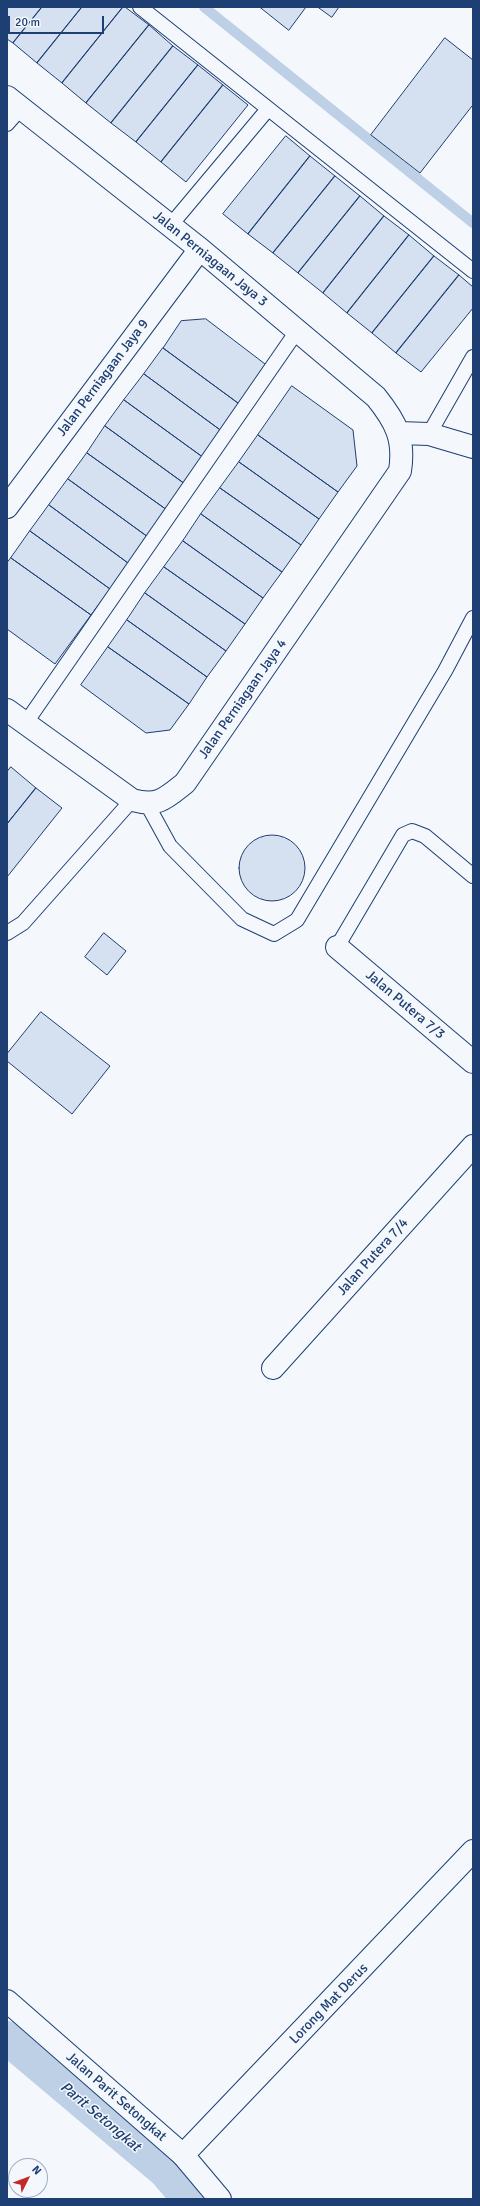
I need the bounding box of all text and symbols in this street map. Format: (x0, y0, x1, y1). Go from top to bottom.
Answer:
scale bar (10, 8, 106, 34)
text: 20 m (15, 15, 40, 30)
street label: Jalan Perniagaan Jaya 3 (149, 208, 271, 310)
street label: Jalan Perniagaan Jaya 9 (53, 316, 153, 440)
street label: Jalan Perniagaan Jaya 4 (195, 636, 291, 762)
street label: Jalan Putera 7/3 (362, 967, 448, 1043)
street label: Jalan Putera 7/4 (334, 1215, 412, 1299)
street label: Lorong Mat Derus (286, 1960, 372, 2048)
street label: Jalan Parit Setongkat (62, 2049, 170, 2145)
water label: Parit Setongkat (56, 2078, 144, 2156)
north arrow (8, 2158, 48, 2198)
text: N (29, 2163, 44, 2177)

